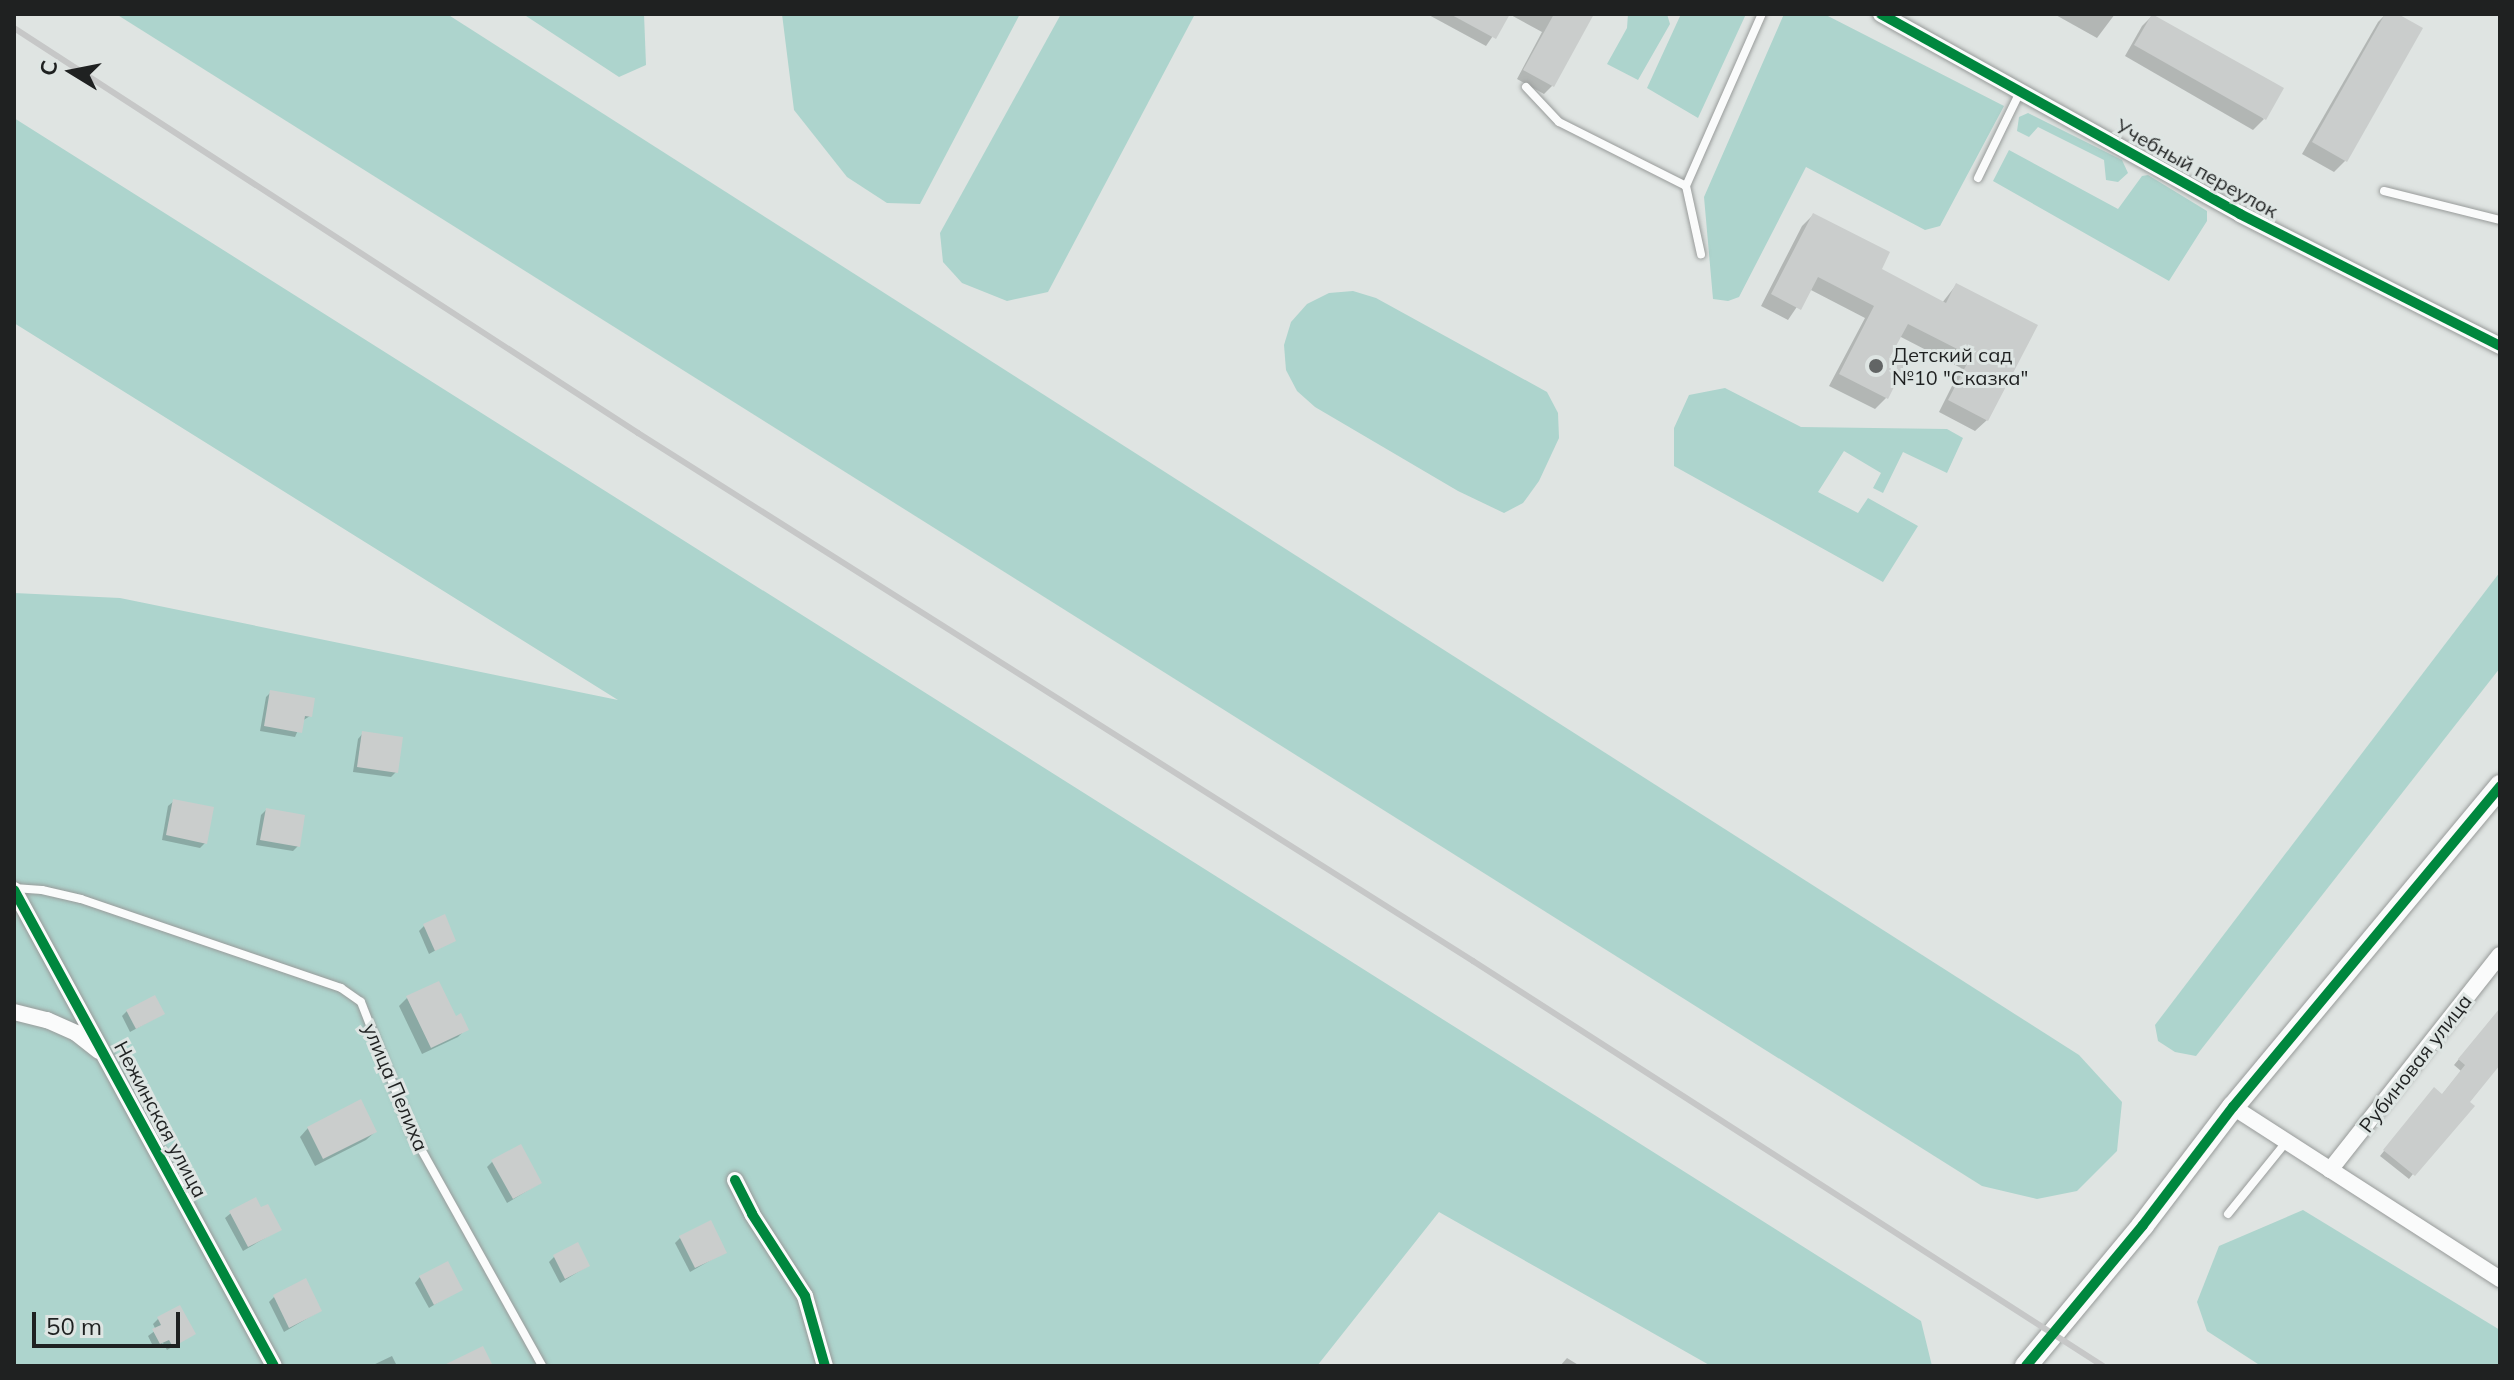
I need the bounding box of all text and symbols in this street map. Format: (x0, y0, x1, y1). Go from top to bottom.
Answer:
north arrow (32, 32, 112, 112)
text: С (33, 58, 63, 78)
street label: Учебный переулок (2112, 113, 2282, 223)
place label: Детский сад №10 "Сказка" (1892, 342, 2028, 389)
marker: Детский сад №10 "Сказка" (1867, 357, 1885, 375)
street label: Рубиновая улица (2354, 989, 2476, 1137)
street label: улица Пелиха (358, 1019, 434, 1155)
street label: Нежинская улица (110, 1037, 212, 1201)
scale bar (36, 1296, 184, 1346)
text: 50 m (46, 1311, 102, 1341)

